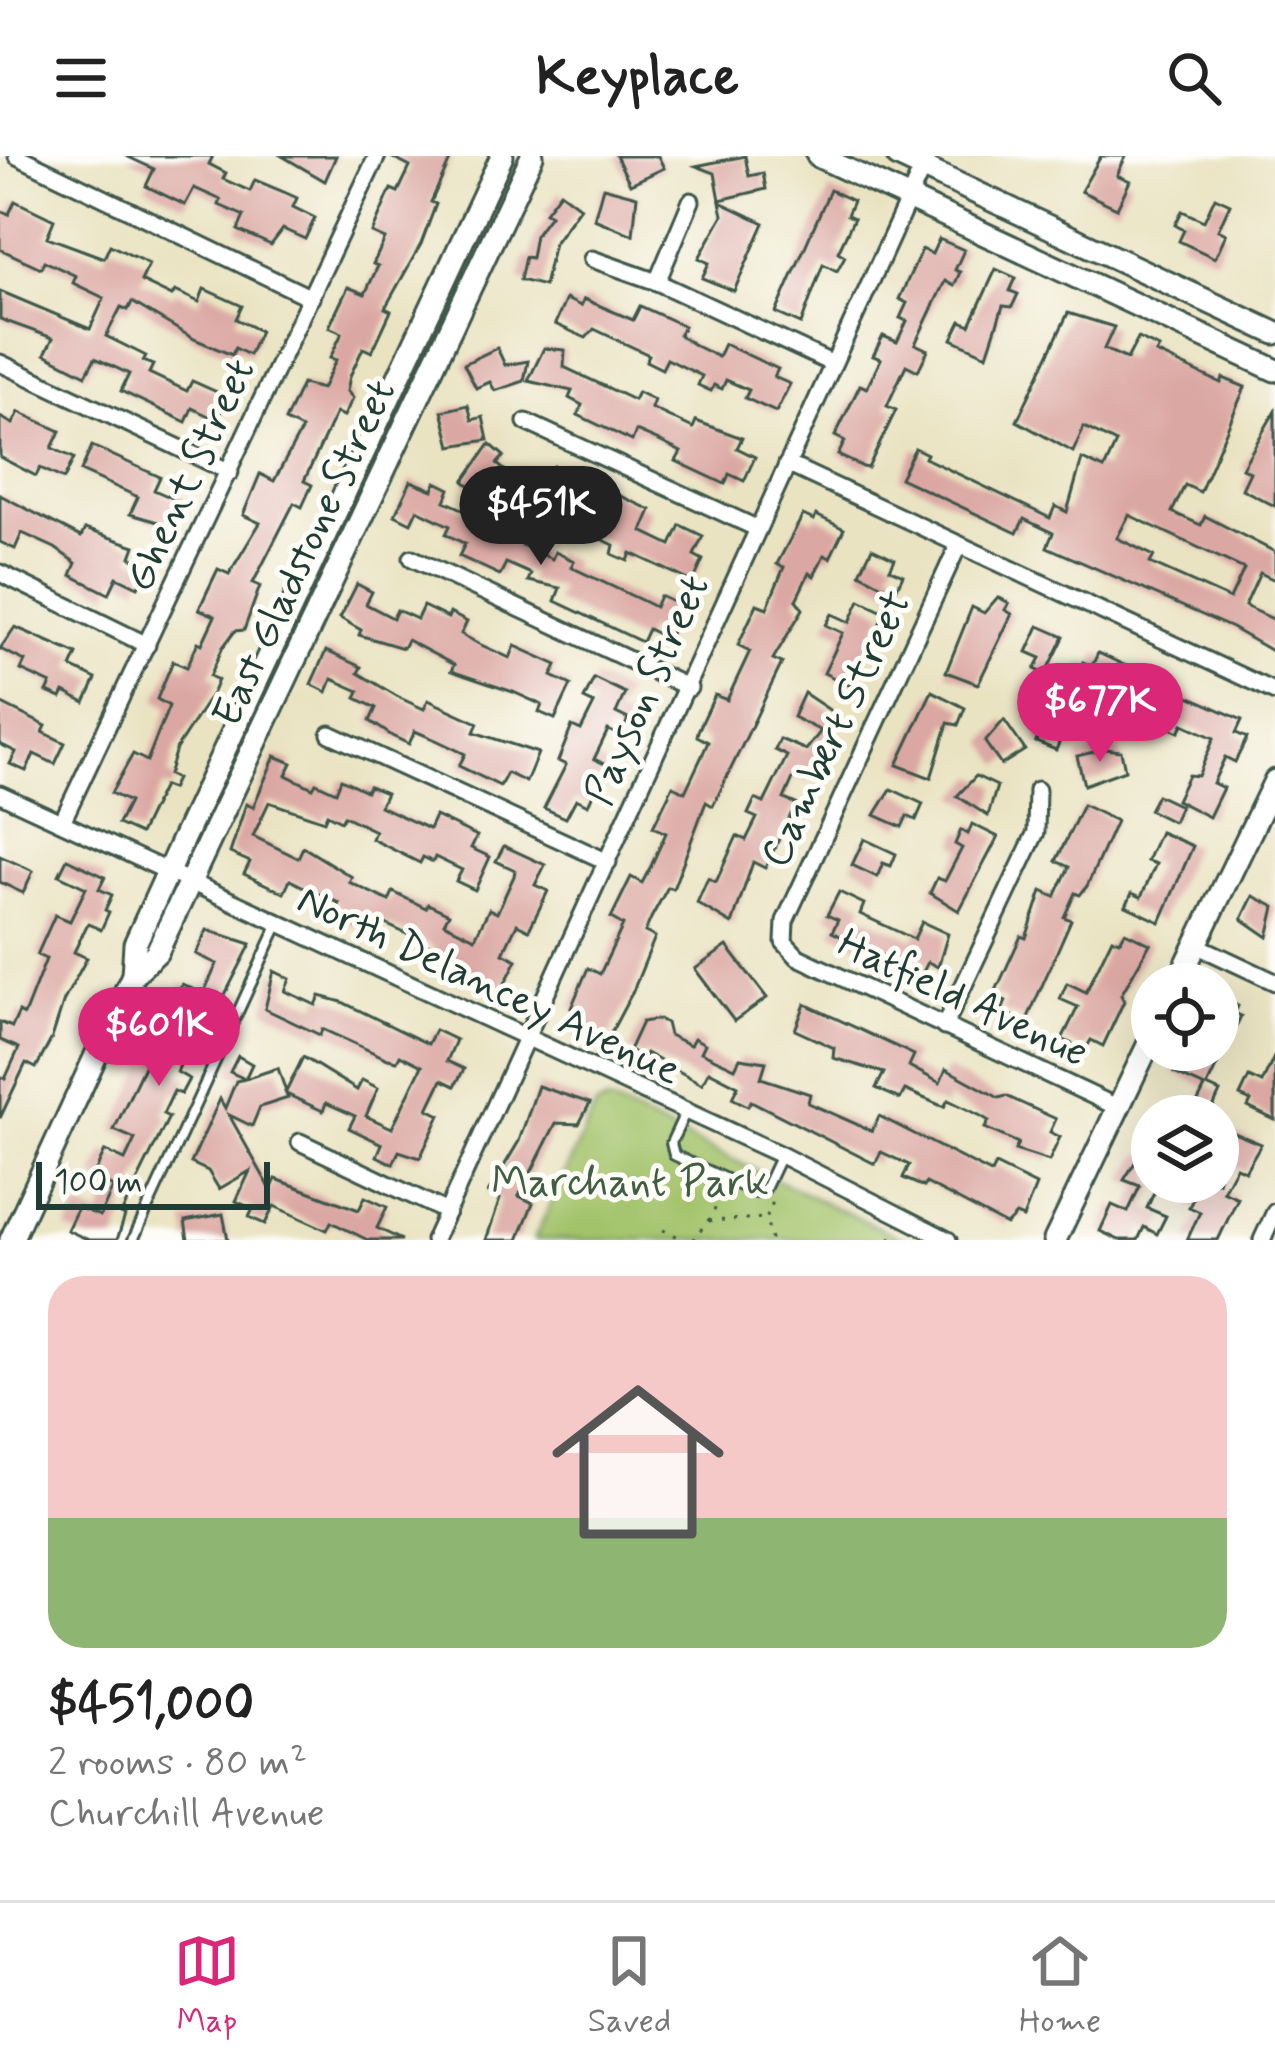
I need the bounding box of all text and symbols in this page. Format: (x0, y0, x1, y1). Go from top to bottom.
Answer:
text: Keyplace (536, 43, 739, 114)
icon: menu (48, 45, 114, 111)
icon: search (1161, 45, 1227, 111)
street label: Ghent Street (113, 350, 269, 601)
street label: East Gladstone Street (201, 371, 410, 736)
pin: $451K (457, 466, 625, 568)
text: $451K (486, 479, 596, 530)
street label: Payson Street (573, 567, 724, 814)
street label: Cambert Street (749, 582, 925, 877)
pin: $677K (1016, 663, 1184, 765)
text: $677K (1044, 676, 1156, 727)
street label: North Delancey Avenue (288, 873, 689, 1099)
street label: Hatfield Avenue (828, 917, 1097, 1081)
map controls (1131, 963, 1239, 1203)
button: locate (1131, 963, 1239, 1071)
pin: $601K (75, 987, 243, 1089)
text: $601K (105, 1000, 213, 1051)
button: layers (1131, 1095, 1239, 1203)
scale bar (36, 1156, 270, 1209)
park label: Marchant Park (491, 1156, 769, 1211)
text: 100 m (54, 1161, 143, 1205)
icon: home (530, 1354, 746, 1570)
text: $451,000 (48, 1672, 254, 1738)
text: 2 rooms · 80 m² (48, 1738, 307, 1789)
text: Churchill Avenue (48, 1789, 324, 1840)
tab: Map (174, 1928, 240, 2044)
tab: Saved (588, 1928, 671, 2044)
tab: Home (1019, 1928, 1101, 2044)

